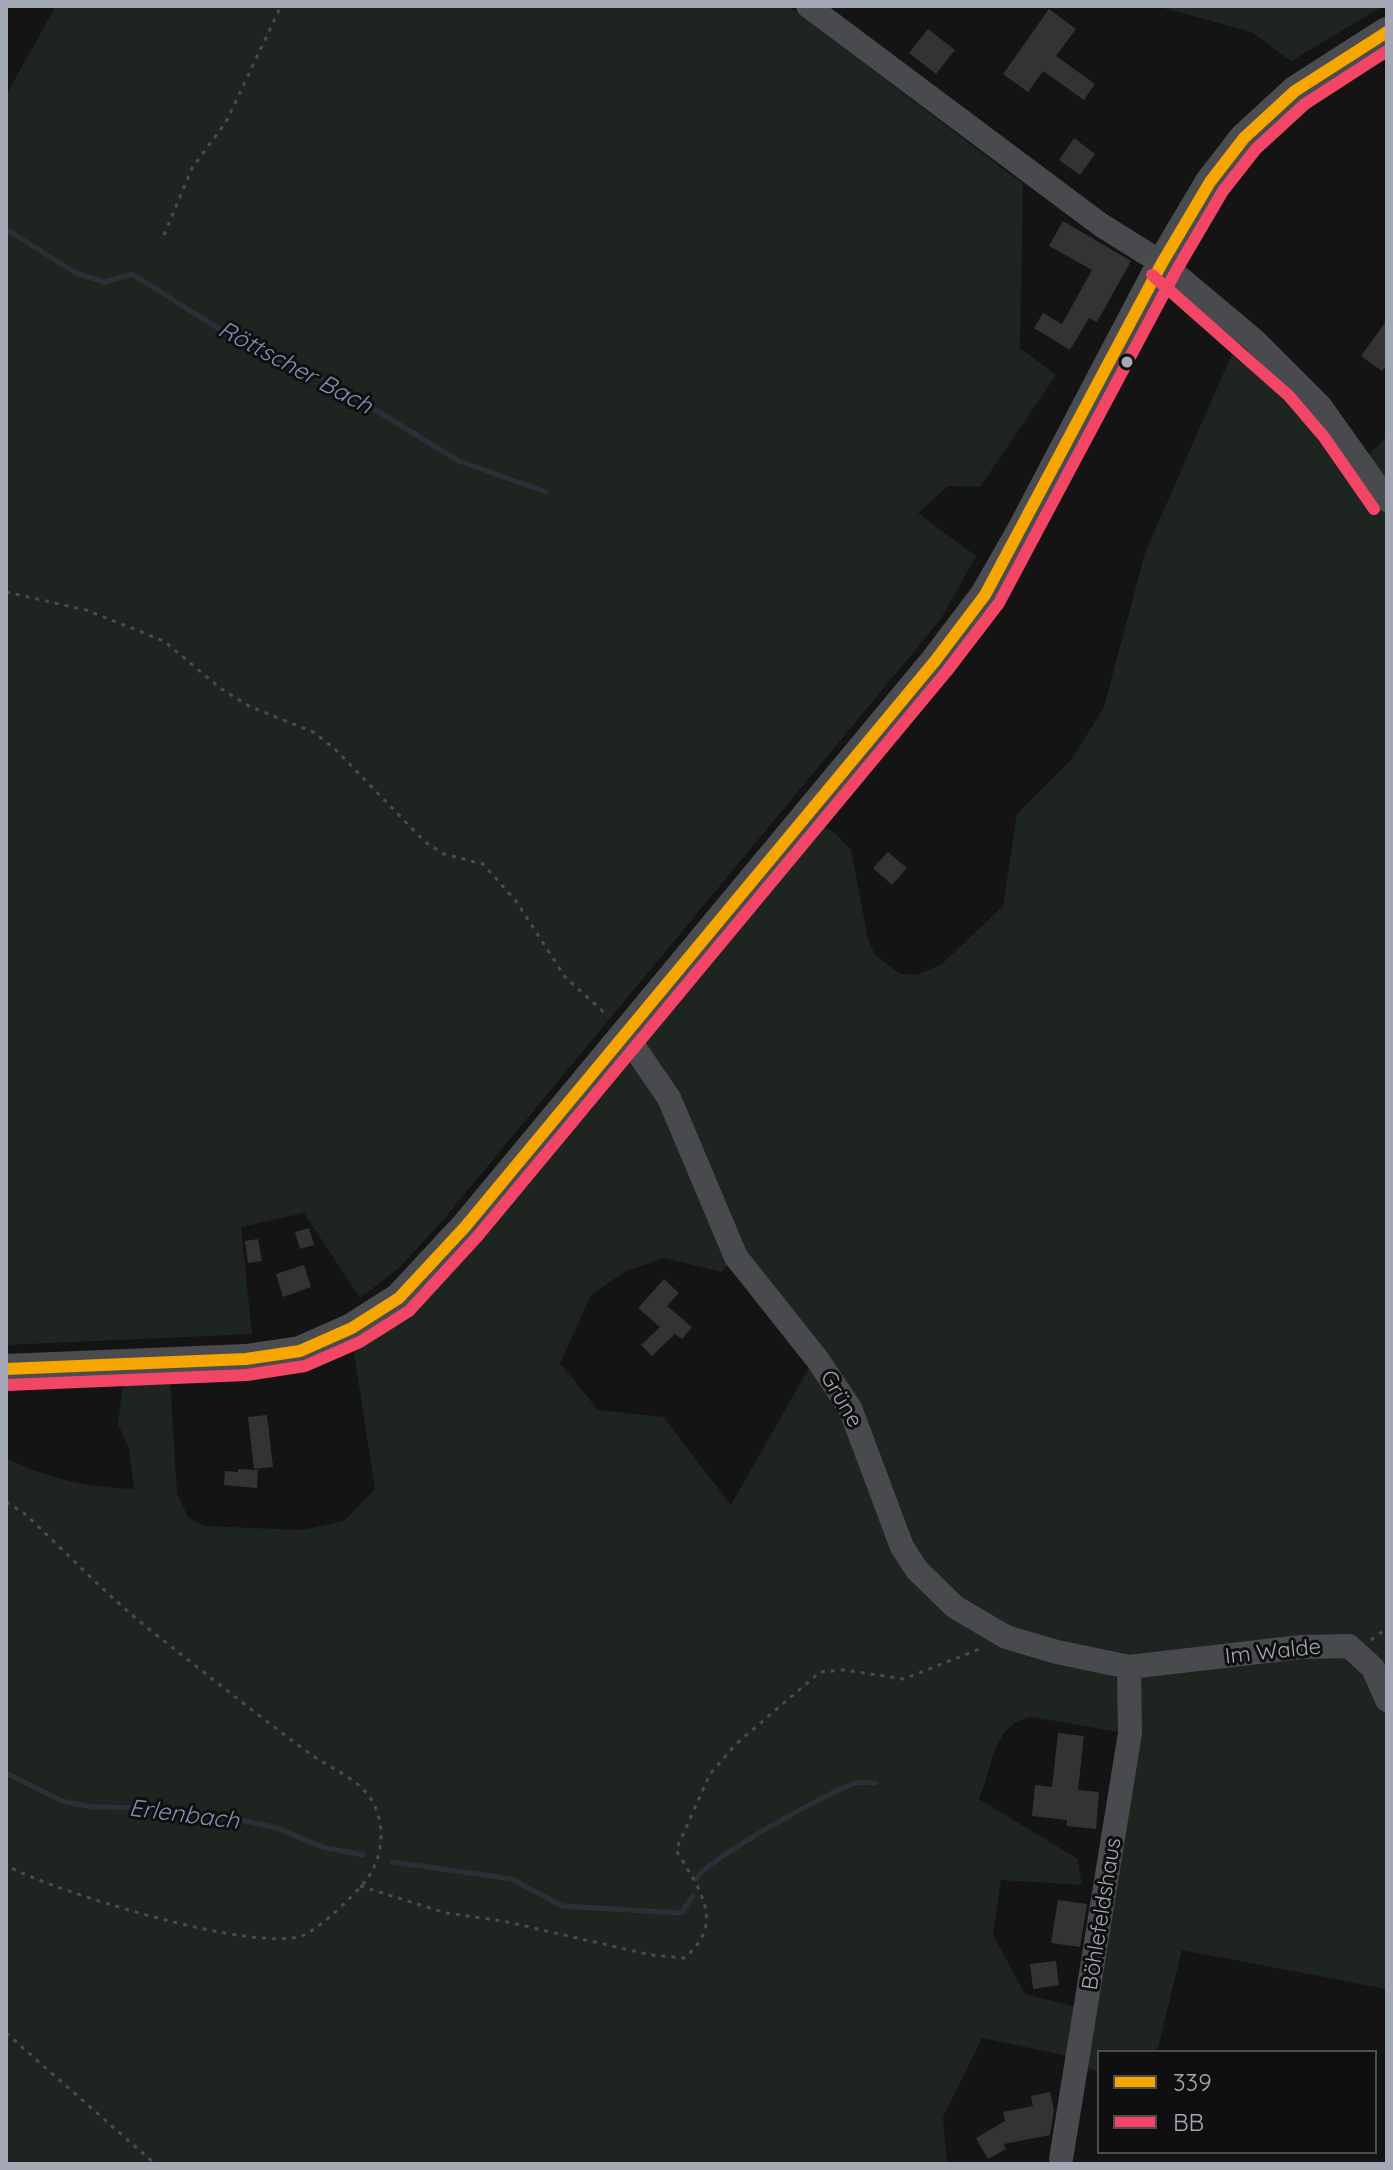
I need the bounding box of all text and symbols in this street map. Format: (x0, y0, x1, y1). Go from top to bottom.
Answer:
water label: Röttscher Bach (213, 315, 377, 421)
unlabelled marker (1119, 354, 1135, 370)
street label: Grüne (814, 1366, 868, 1432)
street label: Im Walde (1224, 1634, 1322, 1670)
water label: Erlenbach (127, 1794, 241, 1836)
street label: Böhlefeldshaus (1077, 1836, 1127, 1992)
legend (1097, 2050, 1377, 2154)
text: 339 (1173, 2067, 1212, 2097)
text: BB (1173, 2107, 1204, 2137)

